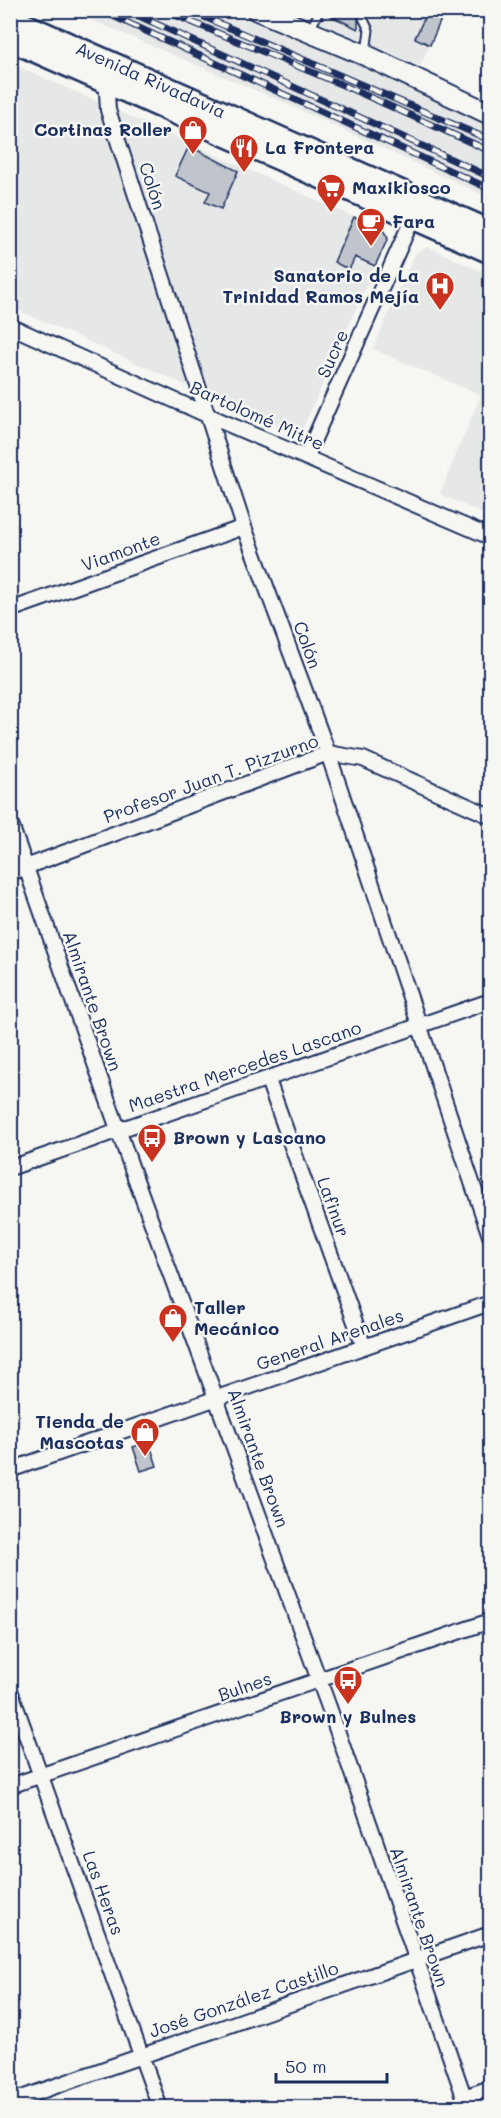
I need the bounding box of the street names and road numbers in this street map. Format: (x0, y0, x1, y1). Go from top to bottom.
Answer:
street label: Avenida Rivadavia (72, 36, 230, 123)
street label: Colón (134, 159, 172, 213)
street label: Sucre (311, 326, 353, 382)
street label: Bartolomé Mitre (187, 375, 328, 455)
street label: Viamonte (78, 526, 163, 576)
street label: Colón (288, 618, 328, 672)
street label: Profesor Juan T. Pizzurno (100, 728, 322, 828)
street label: Almirante Brown (58, 927, 128, 1074)
street label: Maestra Mercedes Lascano (125, 1015, 365, 1117)
street label: Lafinur (312, 1173, 356, 1240)
street label: General Arenales (253, 1303, 407, 1376)
street label: Almirante Brown (223, 1385, 295, 1531)
street label: Bulnes (215, 1666, 275, 1706)
street label: Almirante Brown (385, 1843, 455, 1990)
street label: Las Heras (78, 1847, 130, 1938)
street label: José González Castillo (146, 1955, 342, 2043)

